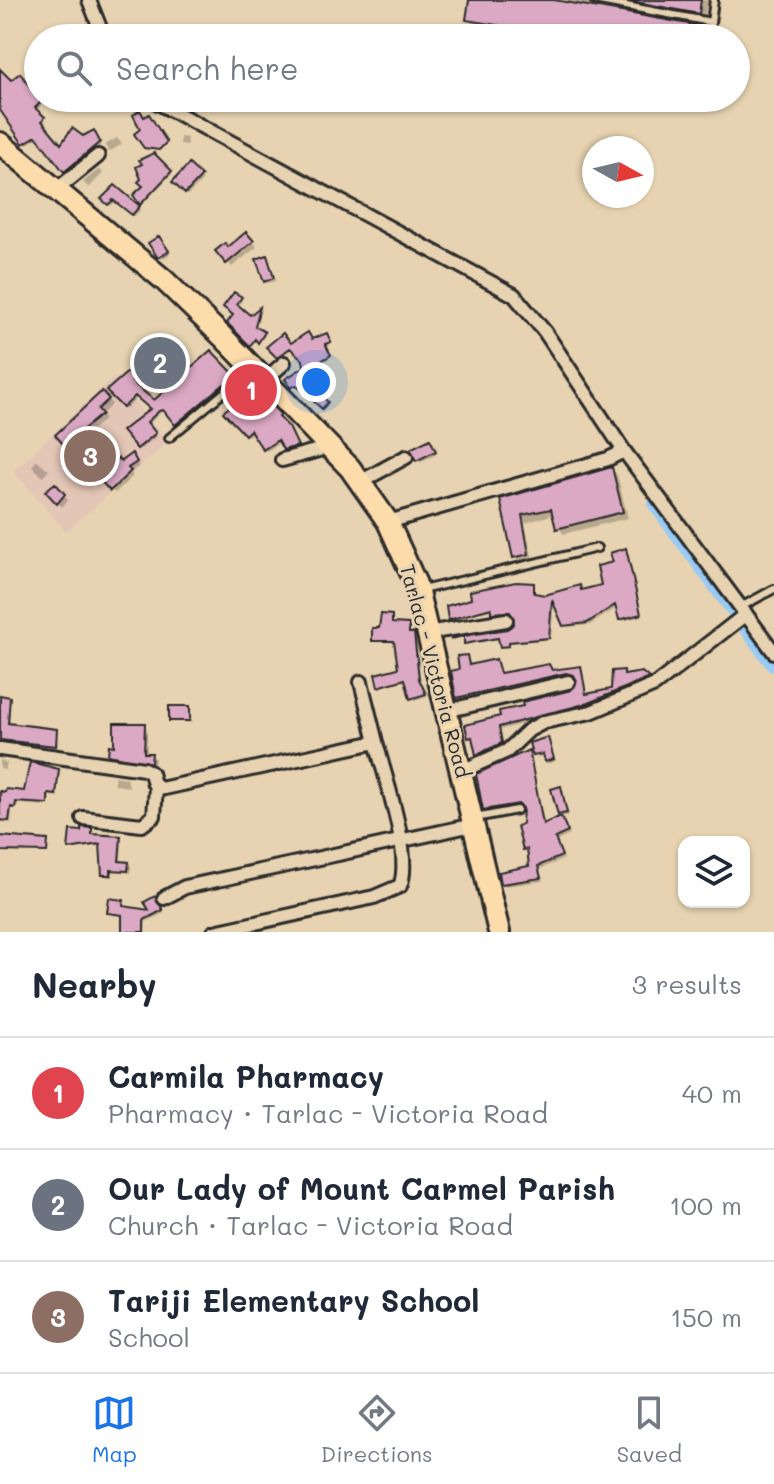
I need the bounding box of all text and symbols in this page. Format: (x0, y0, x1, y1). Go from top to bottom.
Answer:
search box (24, 24, 750, 112)
icon: search (52, 46, 96, 90)
text: Search here (116, 48, 299, 88)
north arrow (582, 136, 654, 208)
pin: 2 (134, 333, 186, 393)
pin: 1 (225, 360, 277, 420)
your location (296, 362, 336, 402)
pin: 3 (64, 426, 116, 486)
street label: Tarlac - Victoria Road (395, 561, 477, 781)
map controls (678, 836, 750, 908)
button: layers (678, 836, 750, 908)
text: Nearby (32, 962, 157, 1007)
text: 3 results (632, 967, 742, 1001)
text: Carmila Pharmacy (108, 1056, 384, 1096)
text: 1 (52, 1076, 64, 1110)
text: 40 m (682, 1076, 742, 1110)
text: Pharmacy · Tarlac - Victoria Road (108, 1096, 548, 1130)
text: Our Lady of Mount Carmel Parish (108, 1168, 615, 1208)
text: 2 (51, 1188, 65, 1222)
text: 100 m (669, 1188, 742, 1222)
text: Church · Tarlac - Victoria Road (108, 1208, 513, 1242)
text: Tariji Elementary School (108, 1280, 479, 1320)
text: 3 (50, 1300, 66, 1334)
text: 150 m (670, 1300, 742, 1334)
text: School (108, 1320, 190, 1354)
tab: Map (92, 1391, 137, 1468)
tab: Directions (321, 1391, 433, 1468)
tab: Saved (617, 1391, 682, 1468)

